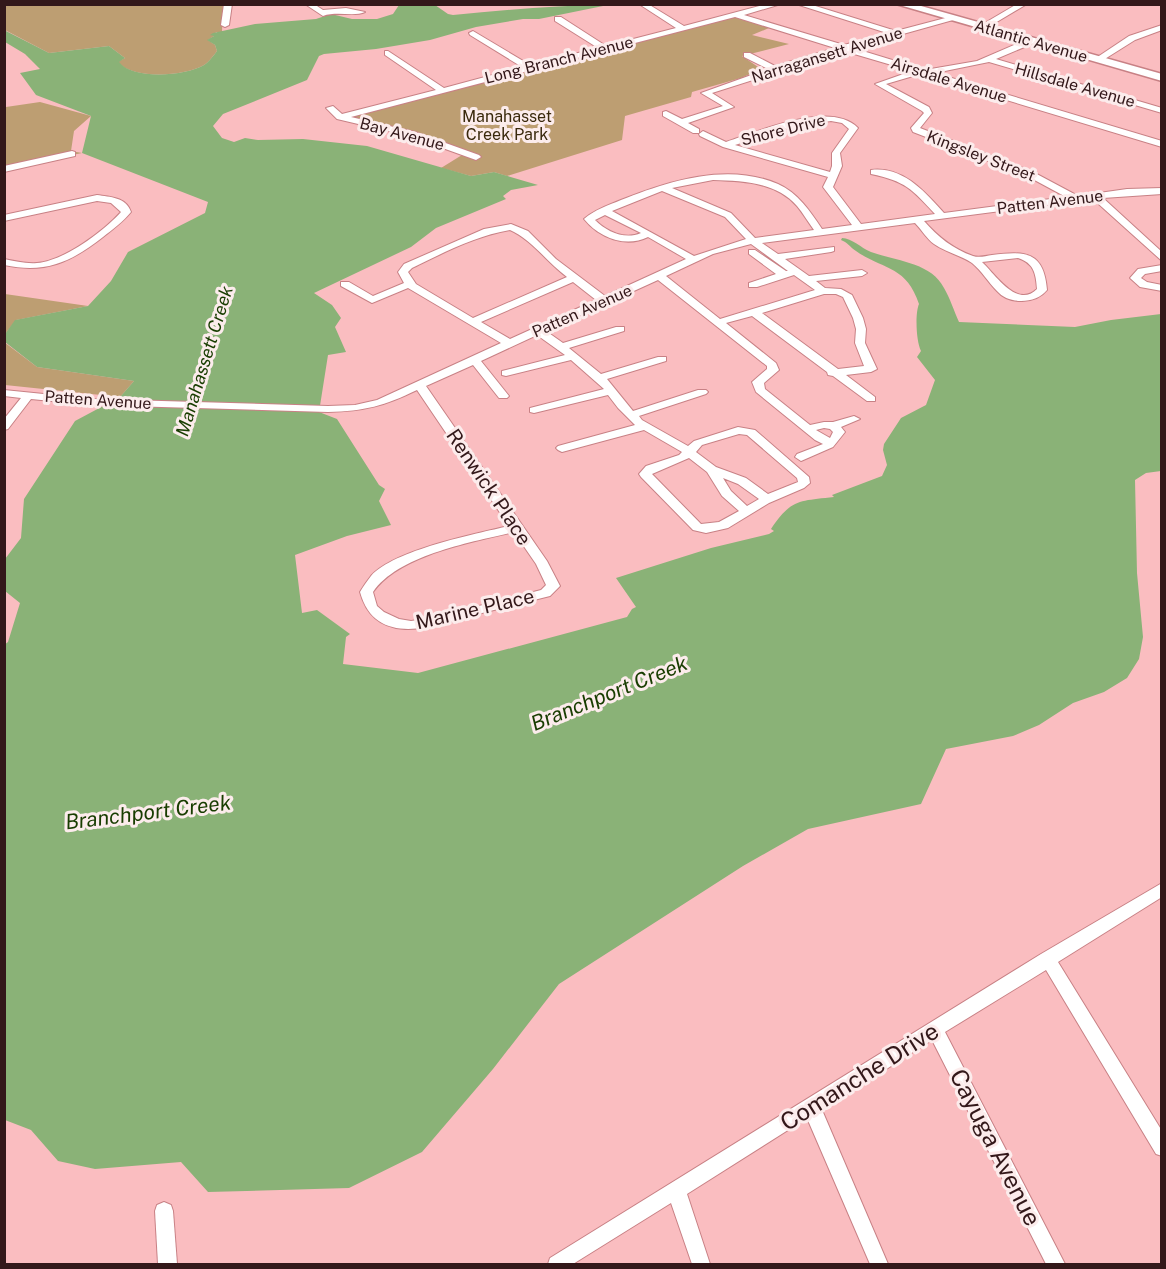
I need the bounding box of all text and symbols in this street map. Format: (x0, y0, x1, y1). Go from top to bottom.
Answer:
street label: Atlantic Avenue (972, 16, 1090, 66)
street label: Narragansett Avenue (749, 23, 905, 87)
street label: Long Branch Avenue (483, 32, 635, 88)
street label: Airsdale Avenue (889, 53, 1009, 107)
street label: Hillsdale Avenue (1013, 59, 1137, 111)
park label: Manahasset Creek Park (462, 107, 552, 144)
street label: Shore Drive (739, 110, 827, 150)
street label: Bay Avenue (358, 114, 446, 154)
street label: Kingsley Street (924, 127, 1038, 185)
street label: Patten Avenue (996, 186, 1104, 218)
street label: Patten Avenue (529, 281, 635, 341)
water label: Manahassett Creek (171, 283, 237, 439)
street label: Patten Avenue (44, 387, 152, 413)
street label: Renwick Place (441, 424, 537, 550)
street label: Marine Place (413, 584, 537, 634)
water label: Branchport Creek (527, 650, 692, 736)
water label: Branchport Creek (64, 789, 233, 835)
street label: Comanche Drive (775, 1016, 943, 1136)
street label: Cayuga Avenue (944, 1064, 1048, 1230)

